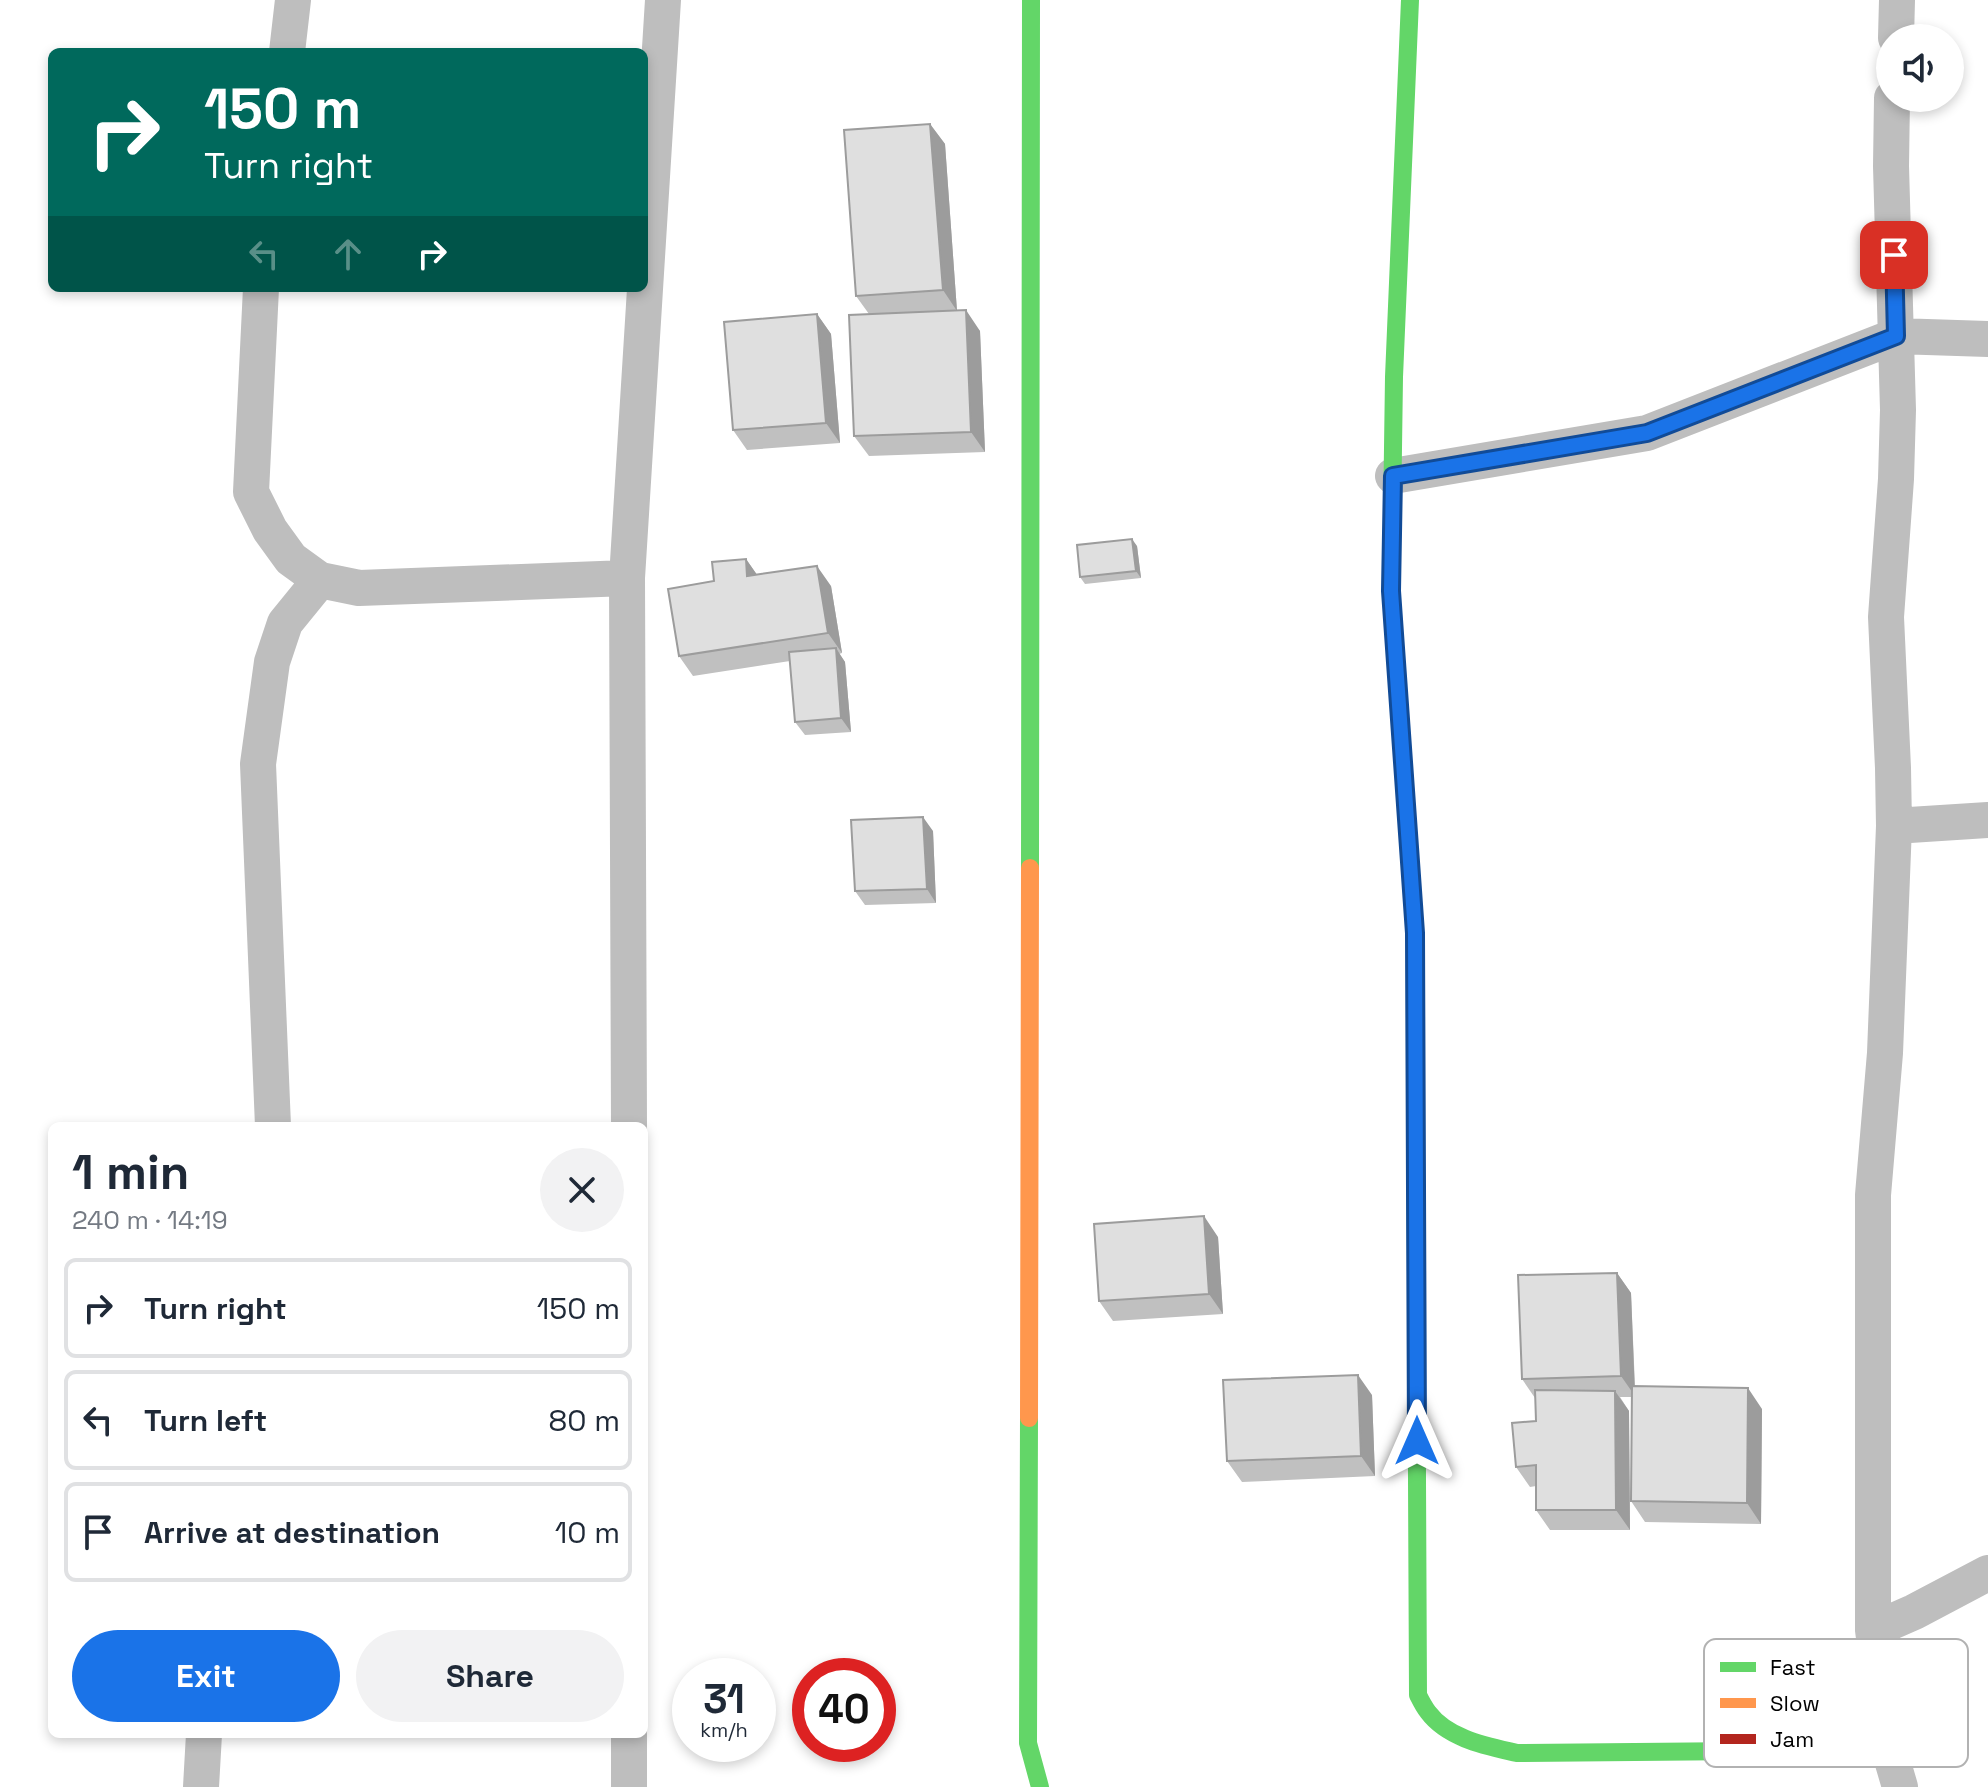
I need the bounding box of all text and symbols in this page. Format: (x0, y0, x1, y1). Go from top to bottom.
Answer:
map controls (1876, 24, 1964, 112)
button: sound (1876, 24, 1964, 112)
text: 150 m (204, 73, 361, 144)
icon: right (72, 80, 176, 184)
text: Turn right (204, 143, 373, 189)
pin (1860, 221, 1928, 289)
icon: left (242, 232, 286, 276)
icon: ahead (326, 232, 370, 276)
icon: right (410, 232, 454, 276)
icon: arrive (1872, 233, 1916, 277)
text: 1 min (72, 1142, 189, 1203)
button: close (540, 1148, 624, 1232)
text: 240 m · 14:19 (72, 1203, 228, 1237)
icon: right (76, 1286, 120, 1330)
text: Turn right (144, 1289, 287, 1328)
text: 150 m (537, 1289, 620, 1328)
icon: left (76, 1398, 120, 1442)
position arrow (1375, 1399, 1459, 1483)
text: Turn left (144, 1401, 267, 1440)
text: 80 m (549, 1401, 620, 1440)
icon: arrive (76, 1510, 120, 1554)
text: Arrive at destination (144, 1513, 440, 1552)
text: 10 m (555, 1513, 620, 1552)
button: Exit (72, 1630, 340, 1722)
button: Share (356, 1630, 624, 1722)
legend (1704, 1639, 1968, 1767)
text: Fast (1770, 1653, 1816, 1681)
speed limit sign: 40 (792, 1658, 896, 1762)
text: 31 (703, 1674, 745, 1725)
text: Slow (1770, 1689, 1820, 1717)
text: km/h (700, 1717, 748, 1743)
text: Jam (1770, 1725, 1814, 1753)

